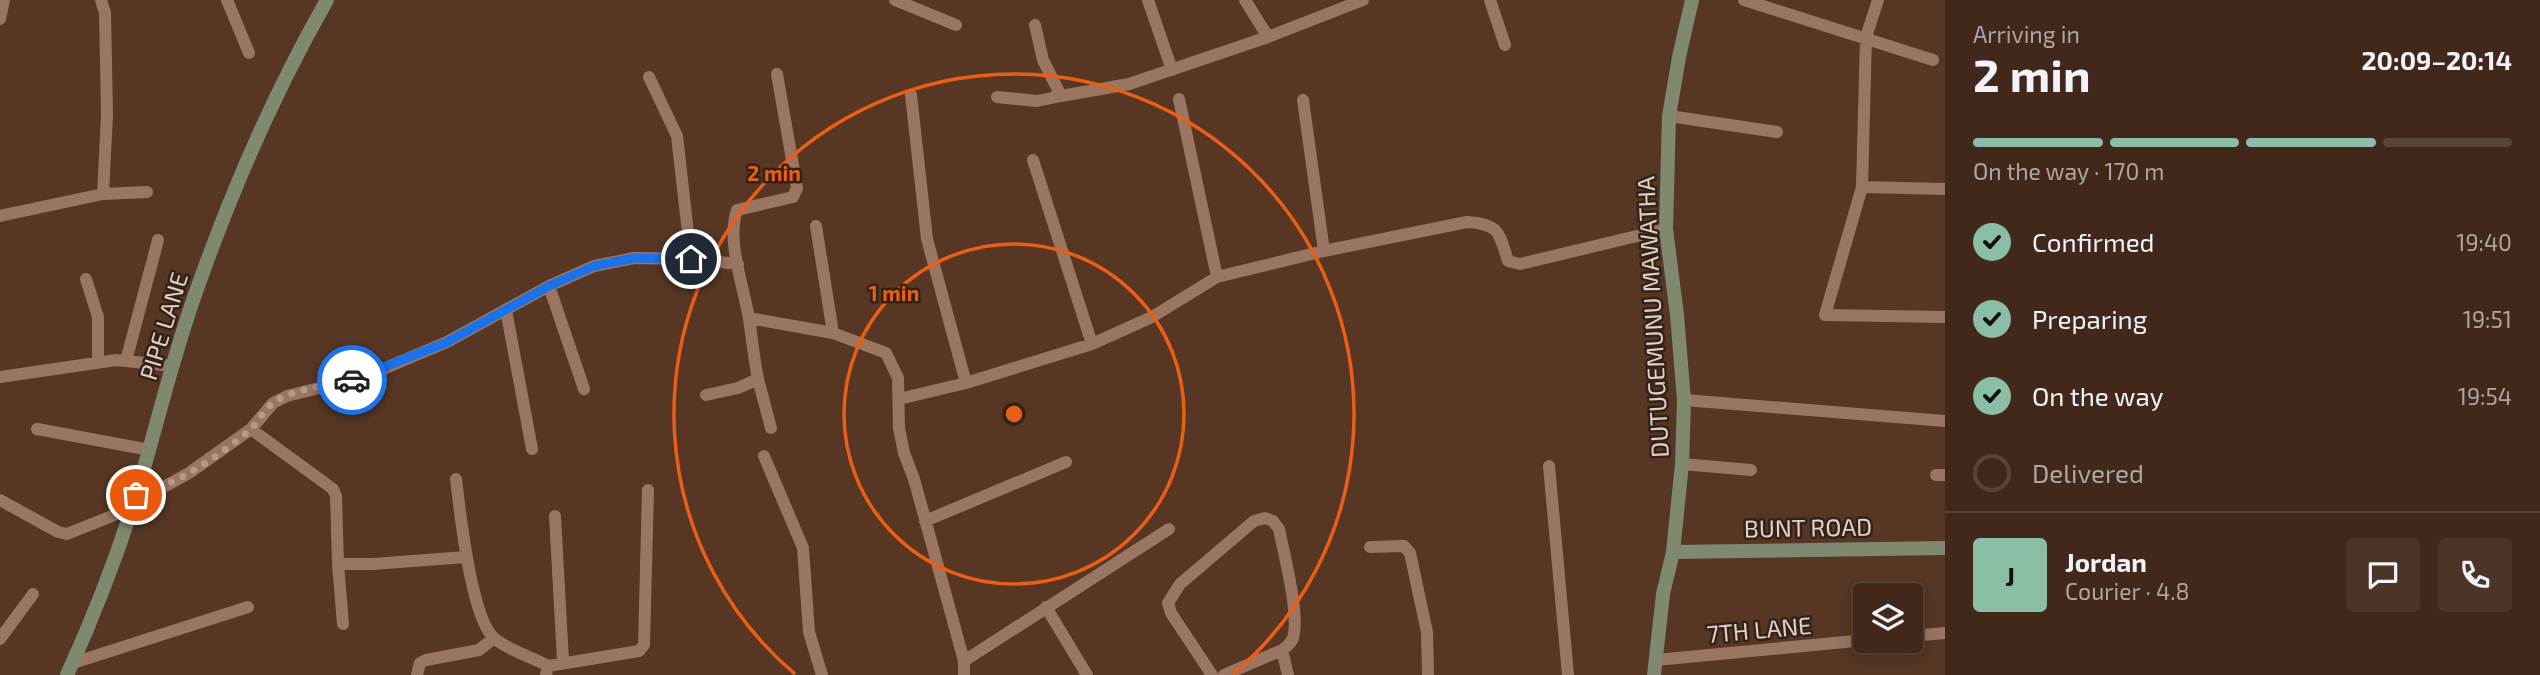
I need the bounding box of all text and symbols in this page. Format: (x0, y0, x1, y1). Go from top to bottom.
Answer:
text: Arriving in (1973, 20, 2080, 48)
text: 20:09–20:14 (2362, 44, 2512, 75)
text: 2 min (1973, 46, 2091, 101)
text: On the way · 170 m (1973, 157, 2165, 185)
text: 2 min (747, 160, 801, 185)
street label: DUTUGEMUNU MAWATHA (1630, 176, 1674, 458)
icon: check (1973, 223, 2011, 261)
text: Confirmed (2032, 226, 2155, 257)
text: 19:40 (2456, 228, 2512, 256)
pin (661, 229, 721, 289)
icon: home (672, 240, 710, 278)
street label: PIPE LANE (133, 269, 193, 383)
text: 1 min (869, 280, 919, 305)
icon: check (1973, 300, 2011, 338)
text: Preparing (2032, 303, 2147, 334)
text: 19:51 (2463, 305, 2512, 333)
courier (317, 345, 387, 415)
icon: car (333, 361, 371, 399)
icon: check (1973, 377, 2011, 415)
text: On the way (2032, 380, 2163, 411)
text: 19:54 (2458, 382, 2512, 410)
centre of rings (1002, 402, 1026, 426)
text: Delivered (2032, 457, 2144, 488)
pin (106, 465, 166, 525)
icon: bag (117, 476, 155, 514)
street label: BUNT ROAD (1744, 511, 1872, 543)
button: chat (2346, 538, 2420, 612)
button: phone (2438, 538, 2512, 612)
text: Jordan (2065, 546, 2147, 577)
text: J (2005, 560, 2015, 591)
text: Courier · 4.8 (2065, 577, 2189, 605)
map controls (1853, 583, 1923, 653)
button: layers (1853, 583, 1923, 653)
street label: 7TH LANE (1705, 610, 1813, 648)

